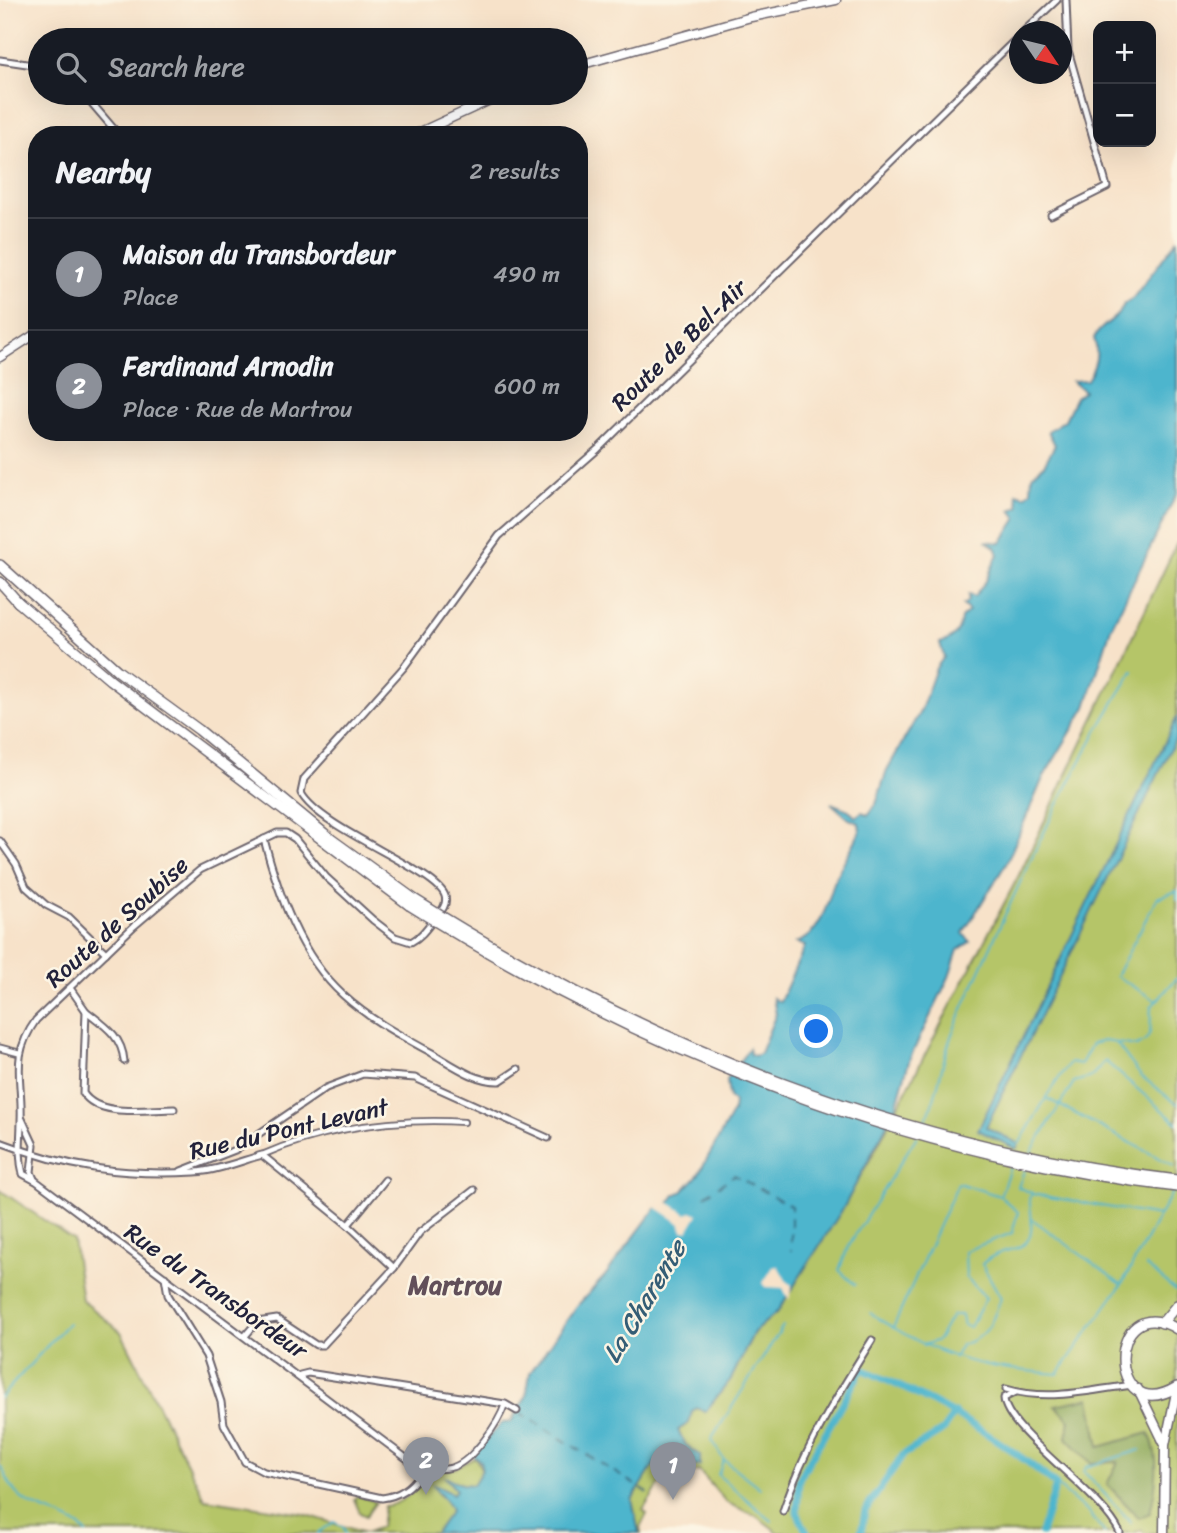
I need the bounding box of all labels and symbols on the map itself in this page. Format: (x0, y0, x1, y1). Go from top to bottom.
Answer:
north arrow (1009, 21, 1072, 84)
street label: Route de Bel-Air (601, 267, 759, 422)
street label: Route de Soubise (35, 845, 199, 999)
your location (799, 1014, 833, 1048)
street label: Rue du Pont Levant (186, 1085, 394, 1172)
street label: Rue du Transbordeur (115, 1212, 319, 1372)
water label: La Charente (589, 1228, 700, 1371)
district label: Martrou (407, 1262, 503, 1308)
pin: 2 (403, 1437, 449, 1495)
pin: 1 (650, 1442, 696, 1500)

